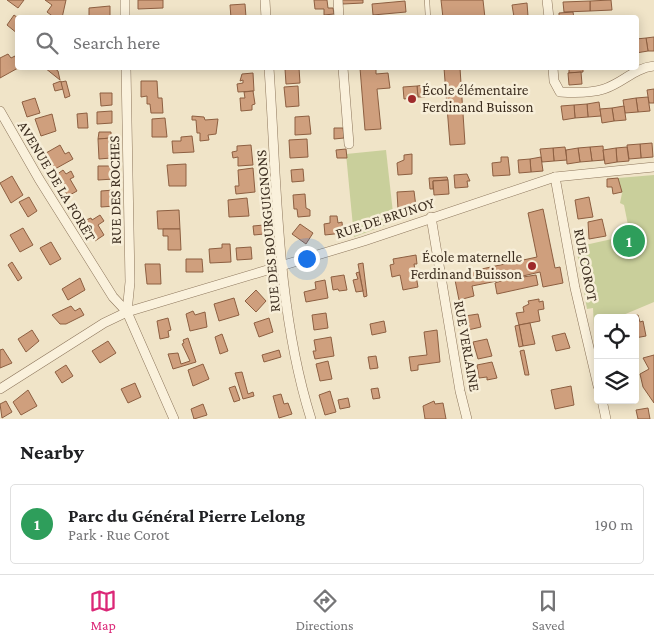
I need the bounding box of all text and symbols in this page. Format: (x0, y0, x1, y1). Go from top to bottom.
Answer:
search box (15, 15, 639, 70)
icon: search (33, 29, 61, 57)
text: Search here (73, 32, 160, 53)
place label: École élémentaire Ferdinand Buisson (422, 82, 534, 115)
marker: École élémentaire Ferdinand Buisson (406, 93, 418, 105)
street label: AVENUE DE LA FORÊT (15, 118, 99, 244)
street label: RUE DES ROCHES (106, 135, 124, 245)
street label: RUE DES BOURGUIGNONS (253, 149, 283, 313)
street label: RUE DE BRUNOY (333, 194, 437, 242)
pin: 1 (613, 222, 645, 260)
street label: RUE COROT (571, 227, 601, 303)
your location (294, 246, 320, 272)
place label: École maternelle Ferdinand Buisson (410, 249, 522, 282)
marker: École maternelle Ferdinand Buisson (526, 260, 538, 272)
street label: RUE VERLAINE (451, 299, 483, 393)
map controls (594, 314, 639, 404)
button: locate (594, 314, 639, 359)
button: layers (594, 359, 639, 404)
text: Nearby (20, 440, 84, 464)
text: Parc du Général Pierre Lelong (68, 505, 305, 526)
text: 1 (34, 516, 40, 533)
text: 190 m (595, 516, 633, 533)
text: Park · Rue Corot (68, 526, 169, 543)
tab: Map (89, 587, 117, 633)
tab: Directions (296, 587, 354, 633)
tab: Saved (532, 587, 565, 633)

